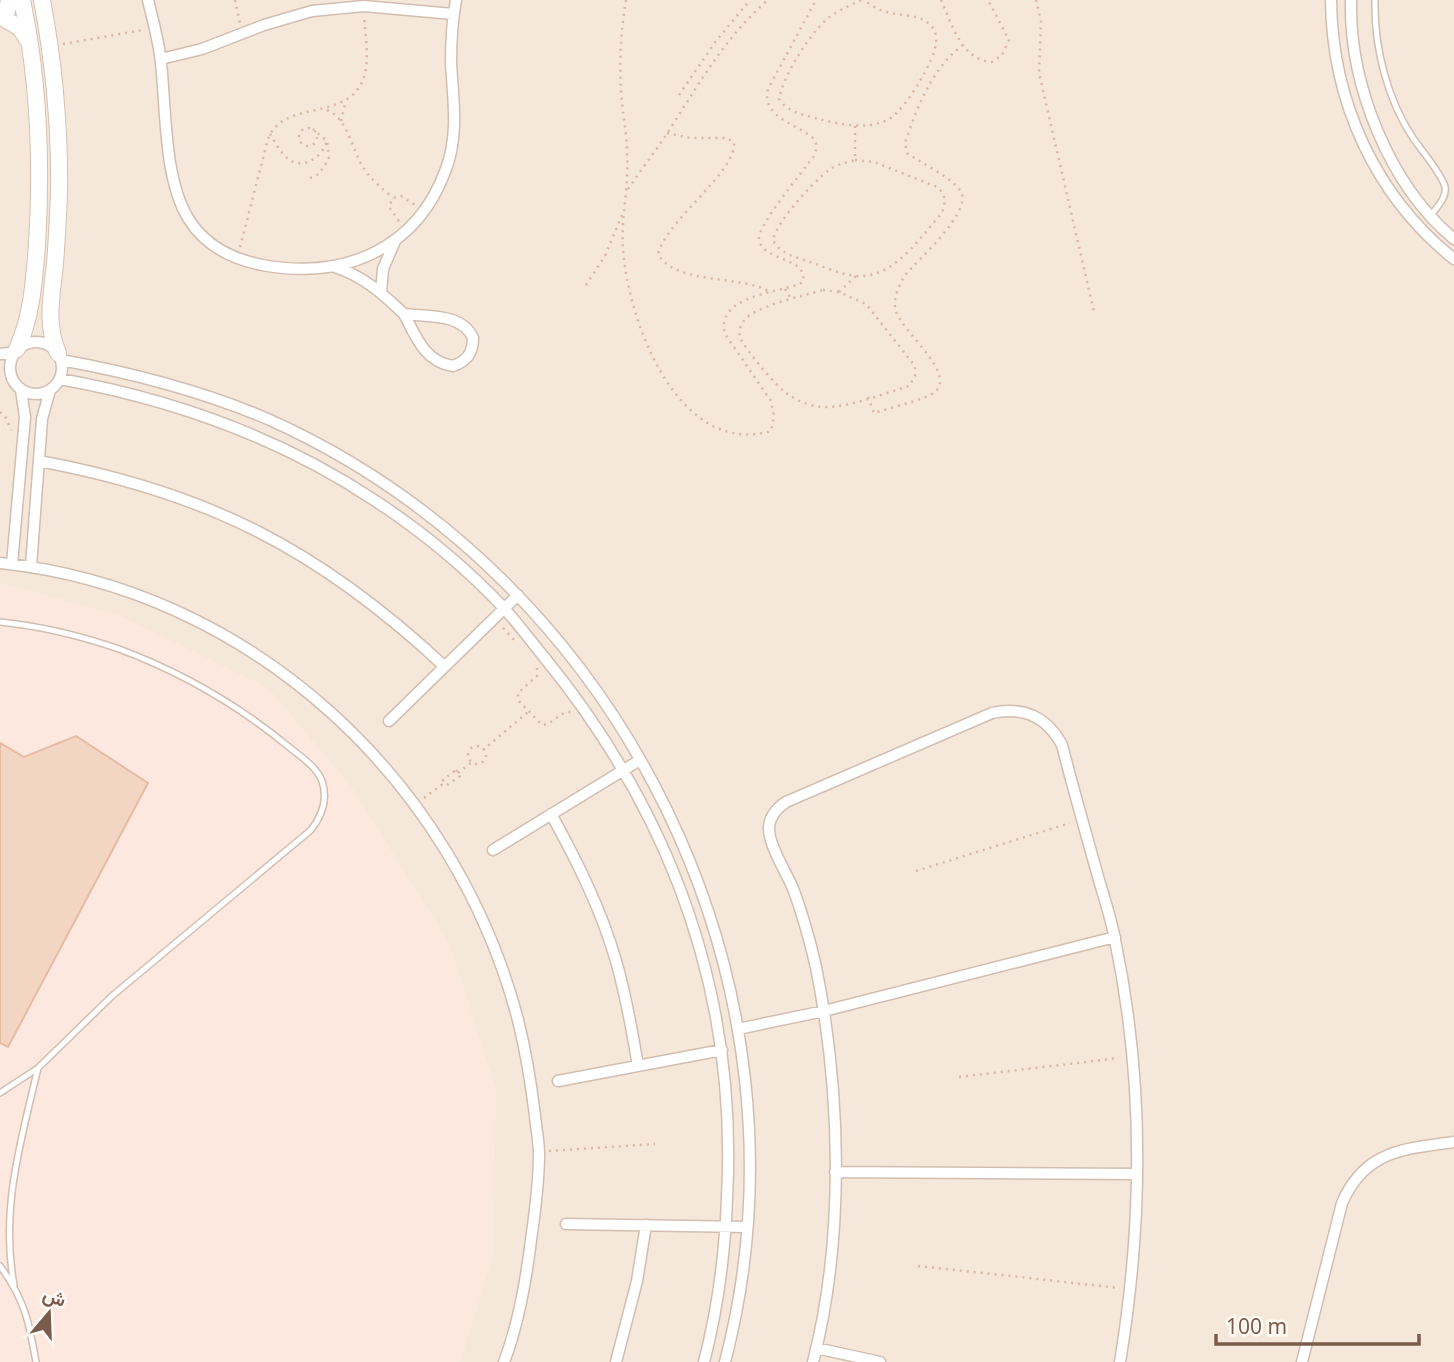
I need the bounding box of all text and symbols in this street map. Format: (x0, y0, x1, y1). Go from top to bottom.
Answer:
north arrow (14, 1278, 84, 1348)
text: ش (40, 1281, 70, 1313)
scale bar (1216, 1302, 1419, 1346)
text: 100 m (1226, 1312, 1287, 1340)

